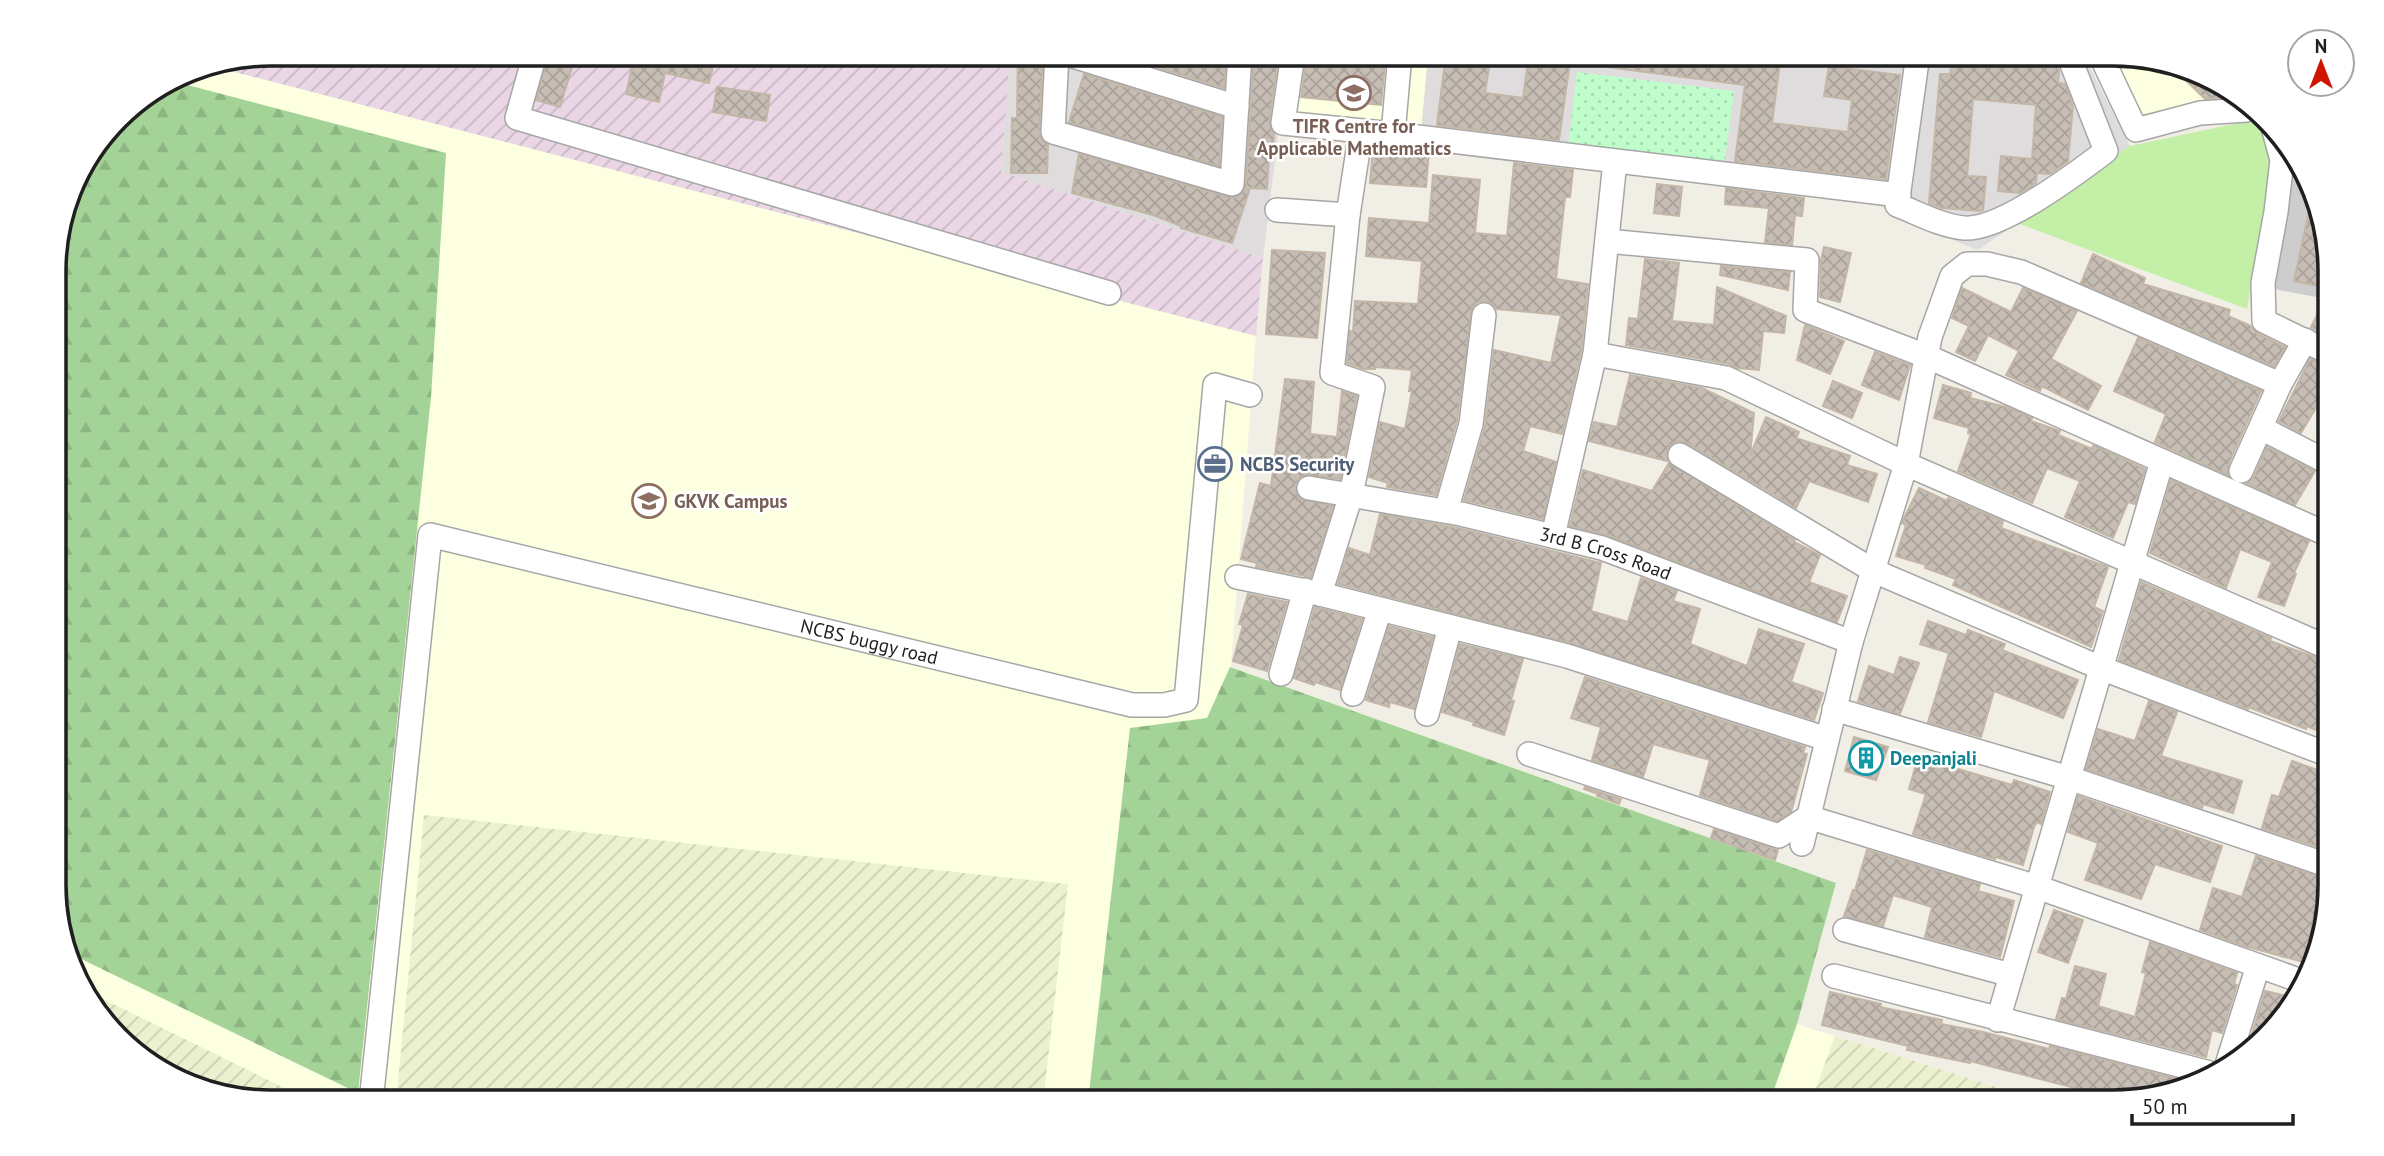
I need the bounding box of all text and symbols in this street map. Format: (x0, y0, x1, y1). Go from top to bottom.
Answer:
north arrow (2286, 28, 2356, 98)
text: N (2315, 34, 2327, 58)
school or university icon: TIFR Centre for Applicable Mathematics (1335, 74, 1373, 112)
place label: TIFR Centre for Applicable Mathematics (1257, 114, 1451, 160)
office icon: NCBS Security (1196, 445, 1234, 483)
place label: NCBS Security (1240, 452, 1355, 476)
school or university icon: GKVK Campus (630, 482, 668, 520)
place label: GKVK Campus (674, 489, 788, 513)
street label: 3rd B Cross Road (1537, 521, 1675, 585)
street label: NCBS buggy road (798, 613, 940, 670)
building icon: Deepanjali (1847, 739, 1885, 777)
place label: Deepanjali (1890, 746, 1977, 770)
scale bar (2132, 1082, 2293, 1126)
text: 50 m (2142, 1093, 2188, 1120)

